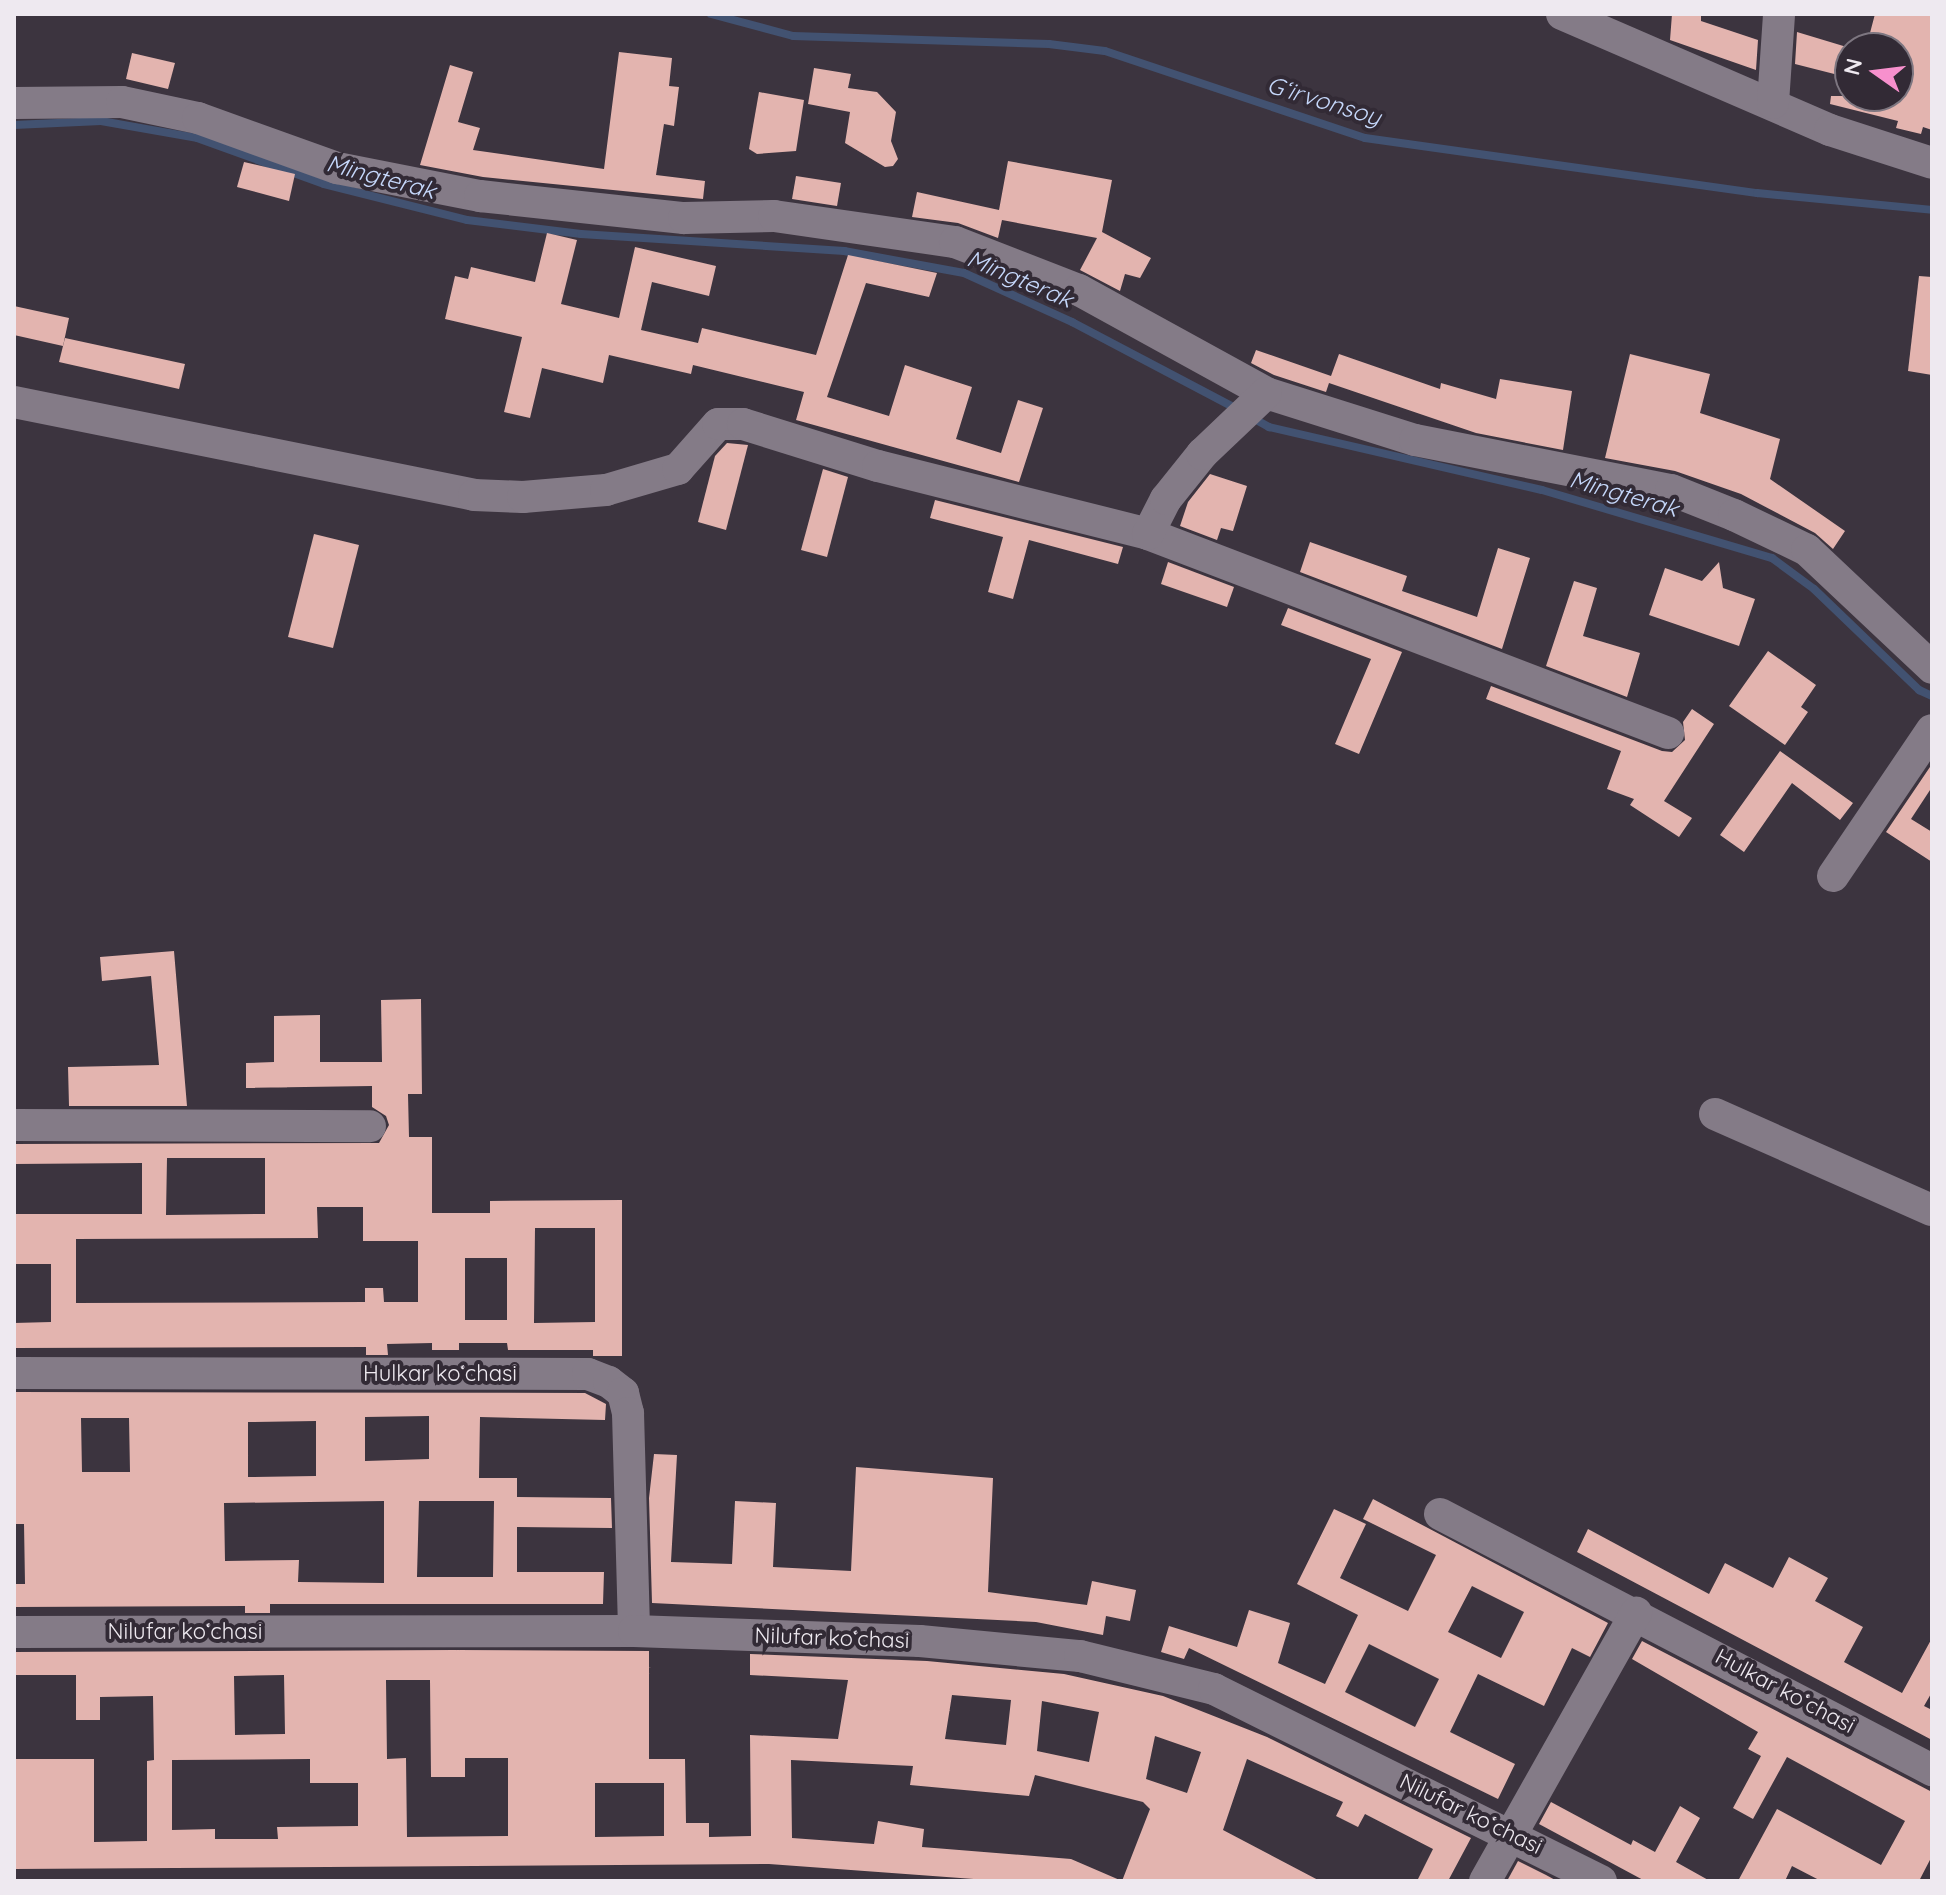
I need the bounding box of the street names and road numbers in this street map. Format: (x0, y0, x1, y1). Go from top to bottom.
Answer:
street label: Hulkar koʻchasi (363, 1361, 517, 1387)
street label: Nilufar koʻchasi (107, 1619, 263, 1645)
street label: Nilufar koʻchasi (754, 1622, 910, 1654)
street label: Hulkar koʻchasi (1711, 1643, 1859, 1739)
street label: Nilufar koʻchasi (1396, 1768, 1546, 1860)

